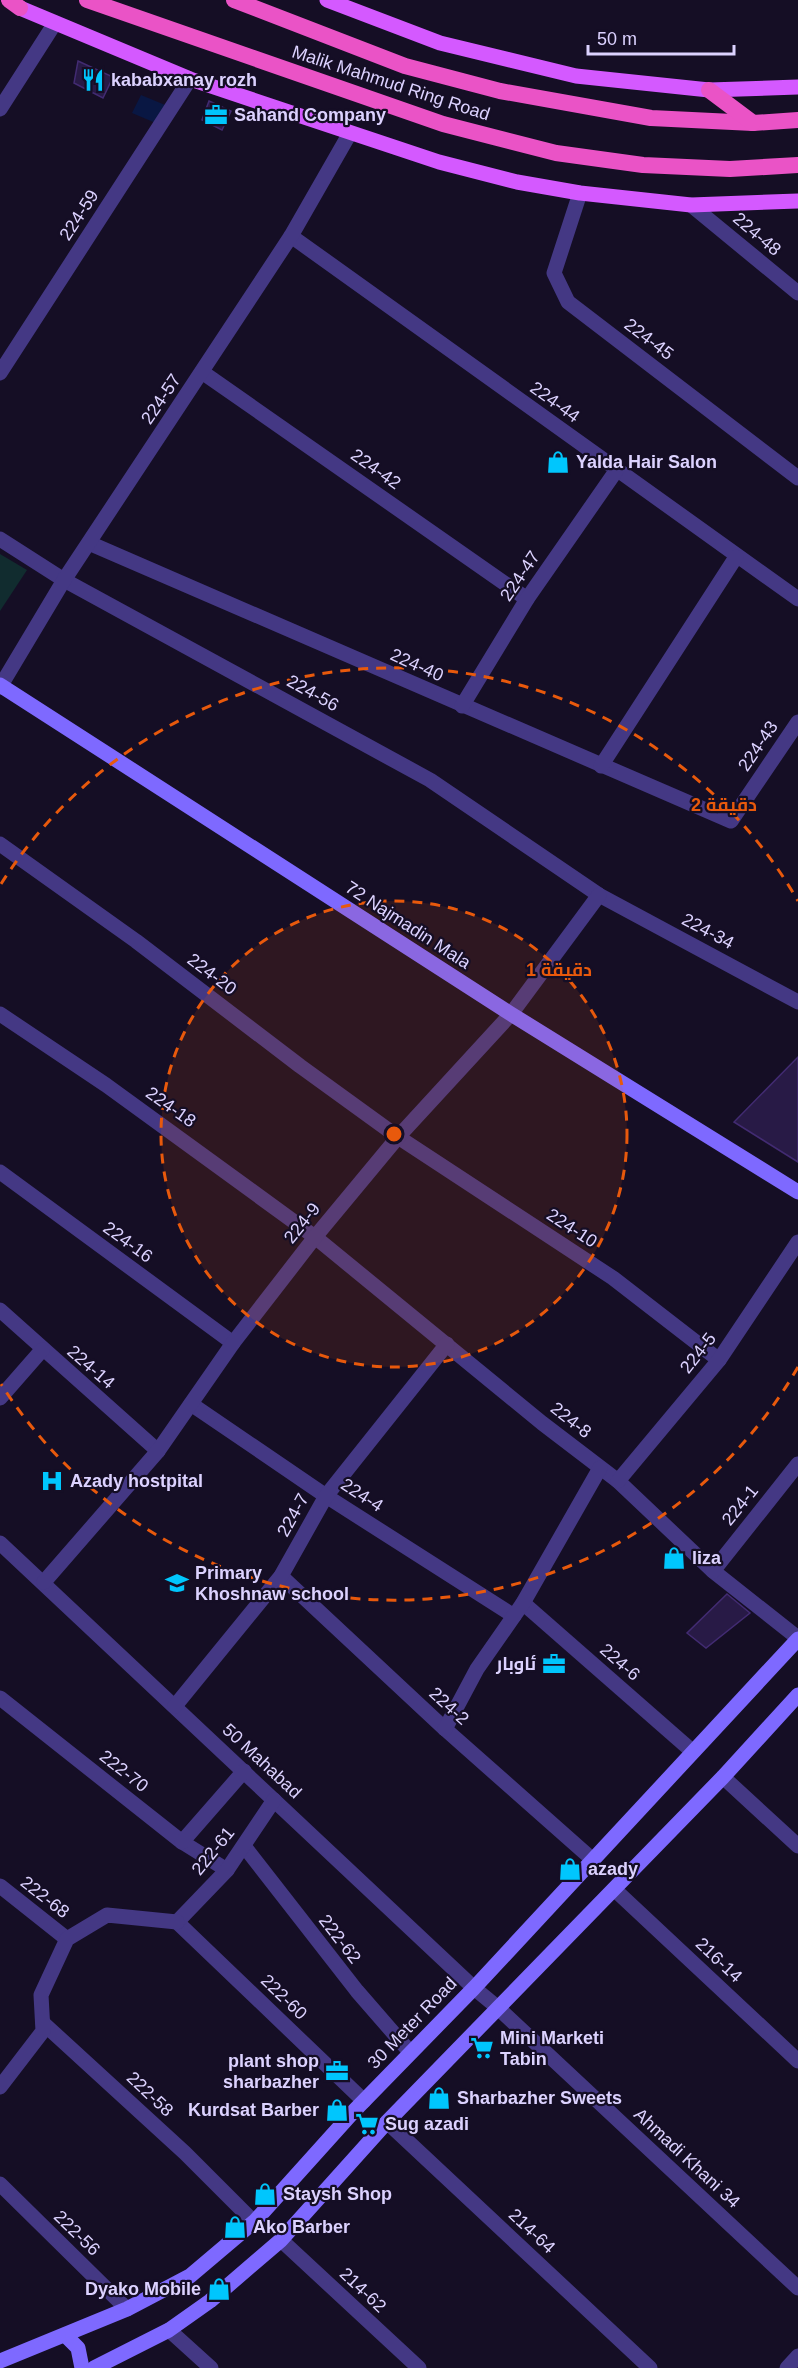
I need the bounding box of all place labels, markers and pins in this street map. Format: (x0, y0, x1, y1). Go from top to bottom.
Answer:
restaurant icon: kababxanay rozh (80, 67, 106, 93)
place label: kababxanay rozh (111, 70, 257, 90)
office icon: Sahand Company (203, 102, 229, 128)
place label: Sahand Company (234, 105, 386, 125)
shop icon: Yalda Hair Salon (545, 449, 571, 475)
place label: Yalda Hair Salon (576, 452, 717, 472)
centre of rings (384, 1124, 404, 1144)
hospital icon: Azady hostpital (39, 1468, 65, 1494)
place label: Azady hostpital (70, 1471, 203, 1491)
shop icon: liza (661, 1545, 687, 1571)
place label: liza (692, 1548, 722, 1568)
place label: Primary Khoshnaw school (195, 1563, 349, 1604)
school or university icon: Primary Khoshnaw school (164, 1570, 190, 1596)
office icon: ئاوبار (541, 1651, 567, 1677)
place label: ئاوبار (495, 1654, 536, 1675)
shop icon: azady (557, 1856, 583, 1882)
place label: azady (588, 1859, 638, 1879)
place label: Mini Marketi Tabin (500, 2028, 604, 2069)
supermarket icon: Mini Marketi Tabin (469, 2035, 495, 2061)
place label: plant shop sharbazher (223, 2051, 319, 2092)
office icon: plant shop sharbazher (324, 2058, 350, 2084)
shop icon: Sharbazher Sweets (426, 2085, 452, 2111)
place label: Sharbazher Sweets (457, 2088, 622, 2108)
shop icon: Kurdsat Barber (324, 2097, 350, 2123)
place label: Kurdsat Barber (188, 2100, 319, 2120)
supermarket icon: Sug azadi (354, 2111, 380, 2137)
place label: Sug azadi (385, 2114, 469, 2134)
shop icon: Staysh Shop (252, 2181, 278, 2207)
place label: Staysh Shop (283, 2184, 392, 2204)
shop icon: Ako Barber (222, 2214, 248, 2240)
place label: Ako Barber (253, 2217, 350, 2237)
shop icon: Dyako Mobile (206, 2276, 232, 2302)
place label: Dyako Mobile (85, 2279, 201, 2299)

